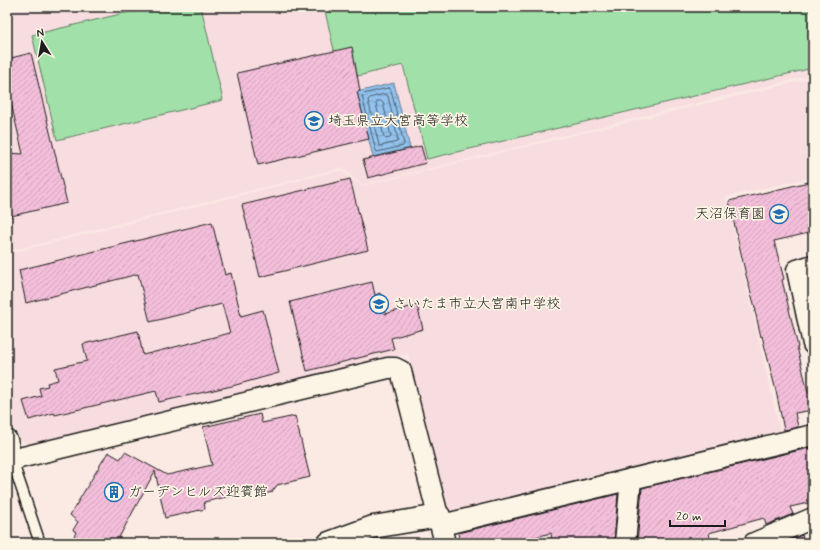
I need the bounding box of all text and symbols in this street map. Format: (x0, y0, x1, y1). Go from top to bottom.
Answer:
north arrow (22, 22, 62, 62)
text: N (35, 26, 45, 41)
school or university icon: 埼玉県立大宮高等学校 (303, 110, 325, 132)
place label: 埼玉県立大宮高等学校 (328, 112, 468, 130)
school or university icon: 天沼保育園 (768, 203, 790, 225)
place label: 天沼保育園 (695, 205, 765, 223)
school or university icon: さいたま市立大宮南中学校 (368, 293, 390, 315)
place label: さいたま市立大宮南中学校 (393, 295, 560, 313)
building icon: ガーデンヒルズ迎賓館 (103, 481, 125, 503)
place label: ガーデンヒルズ迎賓館 (128, 483, 268, 501)
scale bar (670, 502, 725, 528)
text: 20 m (676, 509, 702, 525)

